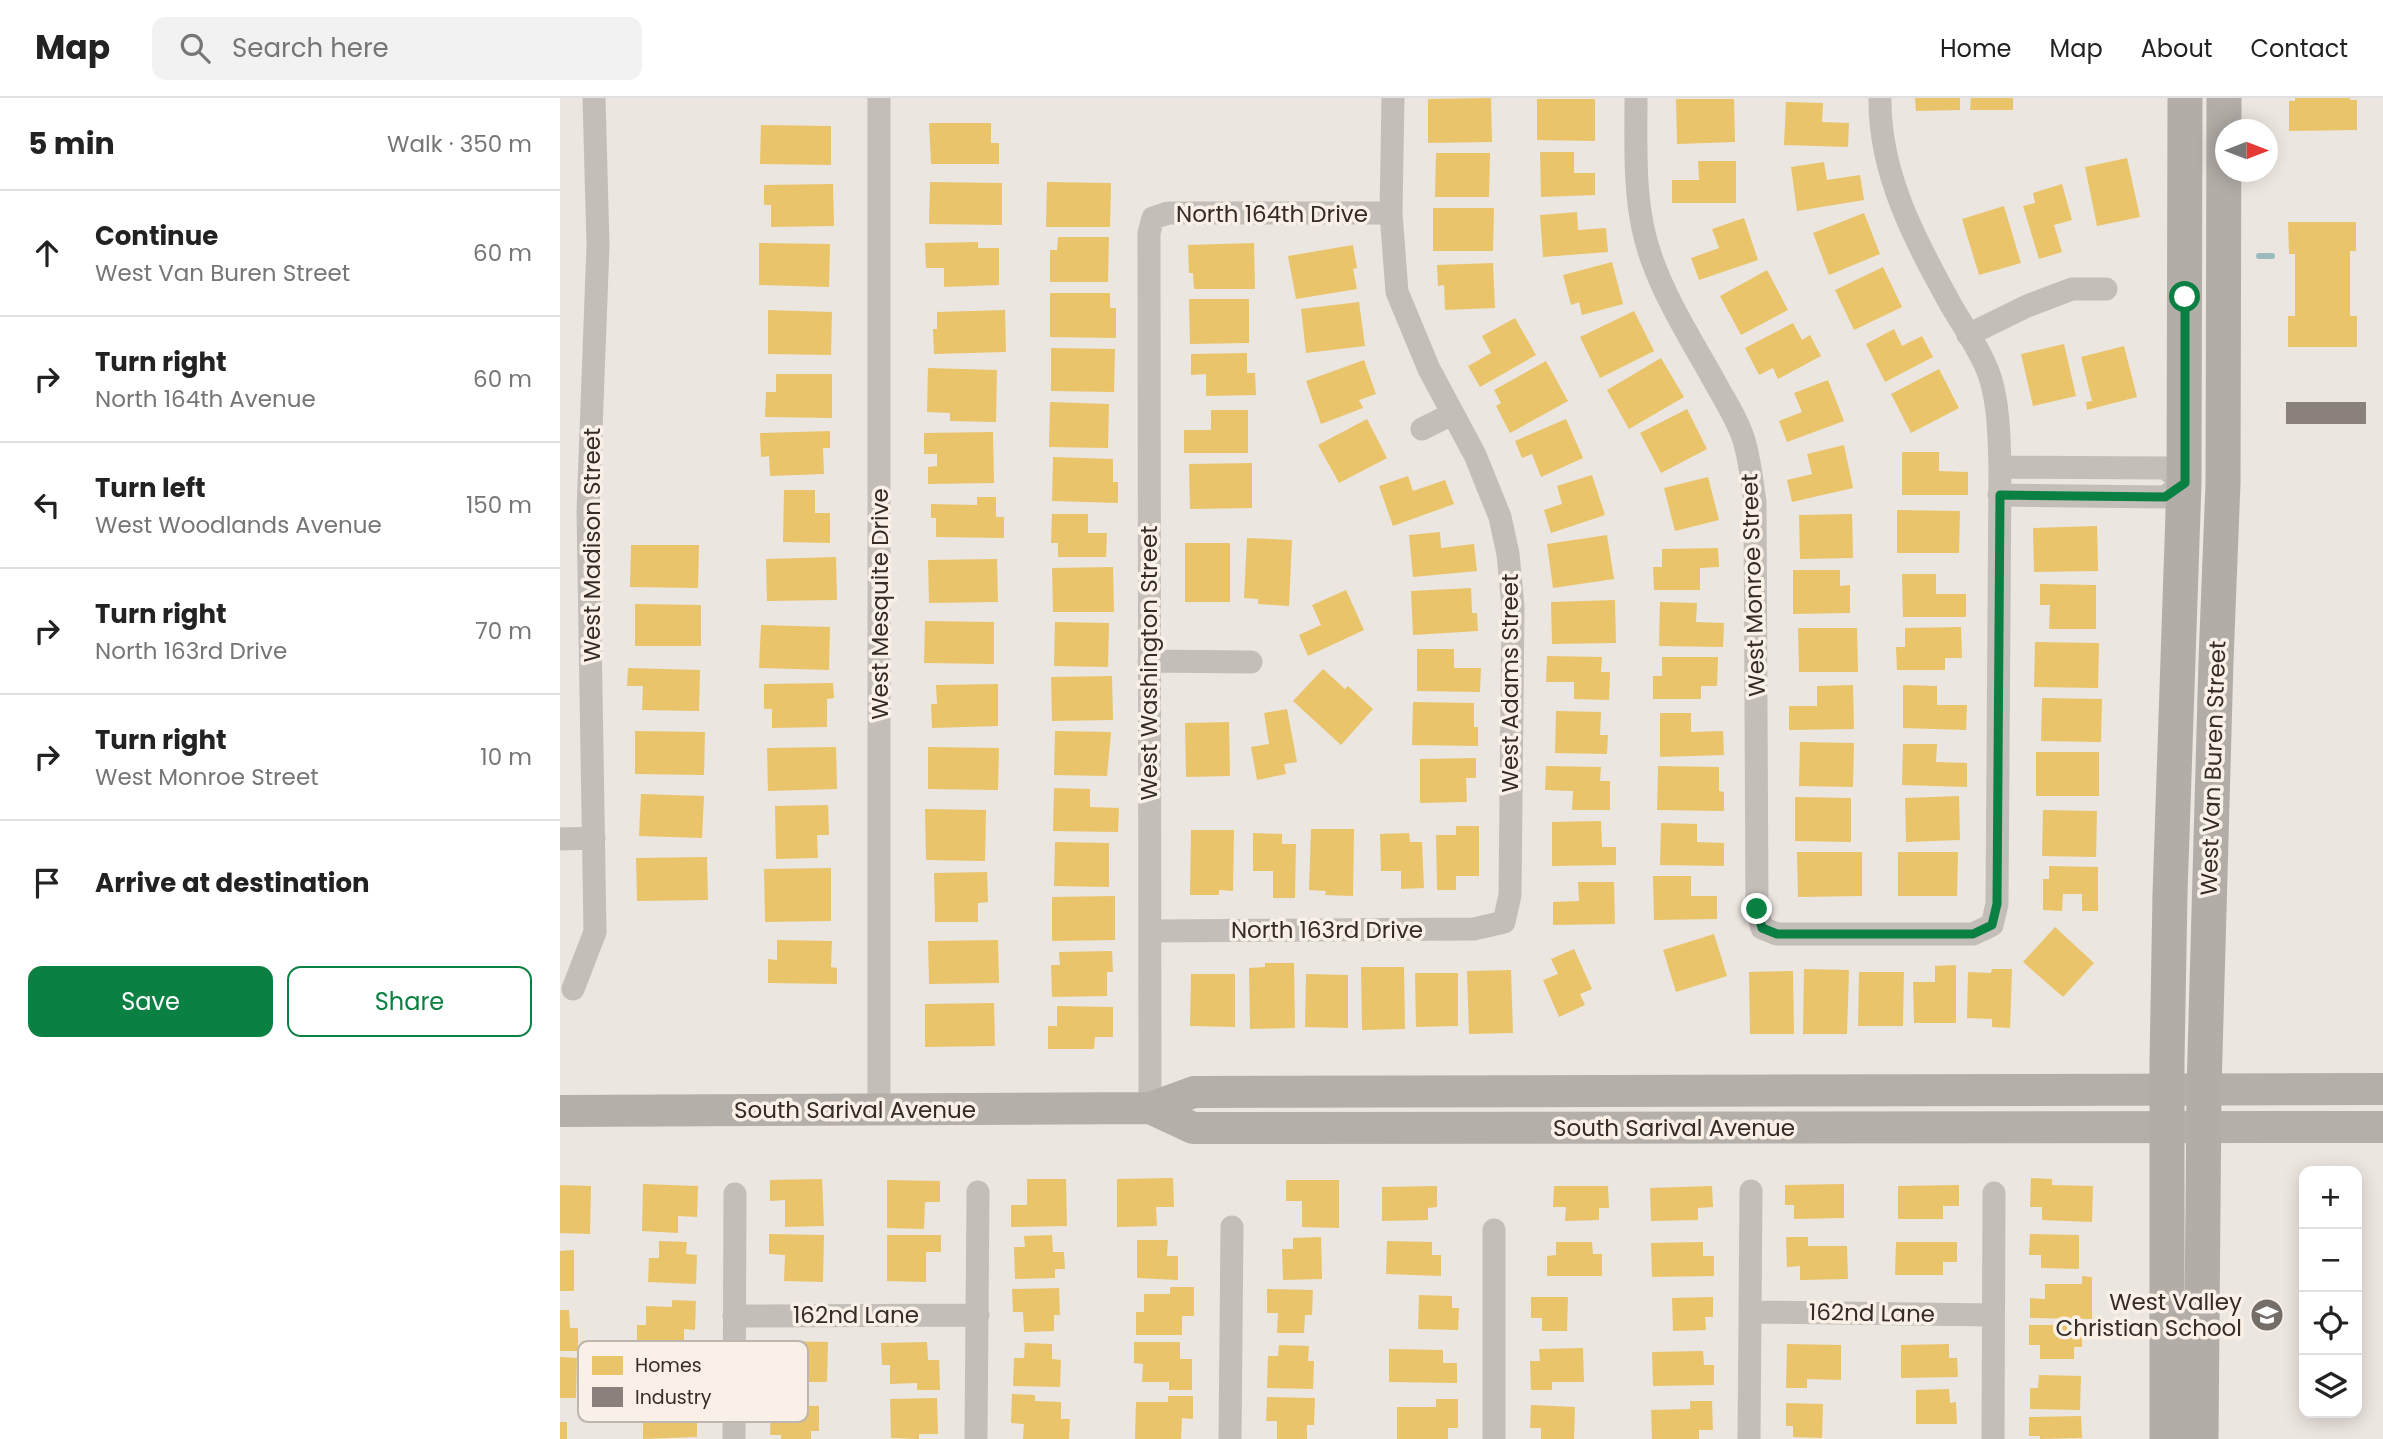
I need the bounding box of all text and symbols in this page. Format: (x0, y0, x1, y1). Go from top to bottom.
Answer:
search box (152, 17, 642, 80)
text: Map (35, 24, 110, 71)
icon: search (176, 29, 214, 67)
text: Search here (232, 30, 389, 66)
text: Home (1940, 32, 2012, 65)
text: Map (2050, 32, 2103, 65)
text: About (2141, 32, 2212, 65)
text: Contact (2250, 32, 2348, 65)
north arrow (2215, 119, 2278, 182)
text: 5 min (28, 122, 115, 165)
text: Walk · 350 m (387, 128, 532, 160)
street label: North 164th Drive (1176, 198, 1368, 230)
text: Continue (95, 218, 218, 254)
icon: ahead (28, 234, 66, 272)
text: 60 m (473, 237, 532, 269)
text: West Van Buren Street (95, 257, 350, 289)
route start (2169, 281, 2200, 312)
text: Turn right (95, 344, 227, 380)
icon: right (28, 360, 66, 398)
text: 60 m (473, 363, 532, 395)
text: North 164th Avenue (95, 383, 316, 415)
street label: West Madison Street (576, 428, 608, 662)
text: Turn left (95, 470, 206, 506)
street label: West Monroe Street (1733, 473, 1773, 697)
icon: left (28, 486, 66, 524)
street label: West Mesquite Drive (864, 488, 896, 720)
text: 150 m (466, 489, 532, 521)
text: West Woodlands Avenue (95, 509, 382, 541)
street label: West Washington Street (1133, 525, 1165, 801)
street label: West Adams Street (1494, 573, 1526, 793)
text: Turn right (95, 596, 227, 632)
icon: right (28, 612, 66, 650)
text: 70 m (475, 615, 532, 647)
text: North 163rd Drive (95, 635, 287, 667)
street label: West Van Buren Street (2193, 640, 2233, 896)
text: Turn right (95, 722, 227, 758)
icon: right (28, 738, 66, 776)
text: 10 m (480, 741, 532, 773)
text: West Monroe Street (95, 761, 319, 793)
icon: arrive (28, 864, 66, 902)
text: Arrive at destination (95, 865, 370, 901)
route end (1741, 893, 1772, 924)
street label: North 163rd Drive (1231, 914, 1423, 946)
button: Save (28, 966, 273, 1037)
button: Share (287, 966, 532, 1037)
street label: South Sarival Avenue (734, 1094, 976, 1126)
street label: South Sarival Avenue (1553, 1112, 1795, 1144)
map controls (2299, 1166, 2362, 1418)
button: + (2299, 1166, 2362, 1229)
button: − (2299, 1229, 2362, 1292)
place label: West Valley Christian School (2056, 1286, 2242, 1344)
button: locate (2299, 1292, 2362, 1355)
street label: 162nd Lane (1809, 1296, 1935, 1330)
school or university icon: West Valley Christian School (2248, 1296, 2286, 1334)
street label: 162nd Lane (793, 1299, 919, 1331)
legend (578, 1341, 808, 1422)
text: Homes (635, 1352, 702, 1379)
button: layers (2299, 1355, 2362, 1418)
text: Industry (635, 1384, 712, 1411)

